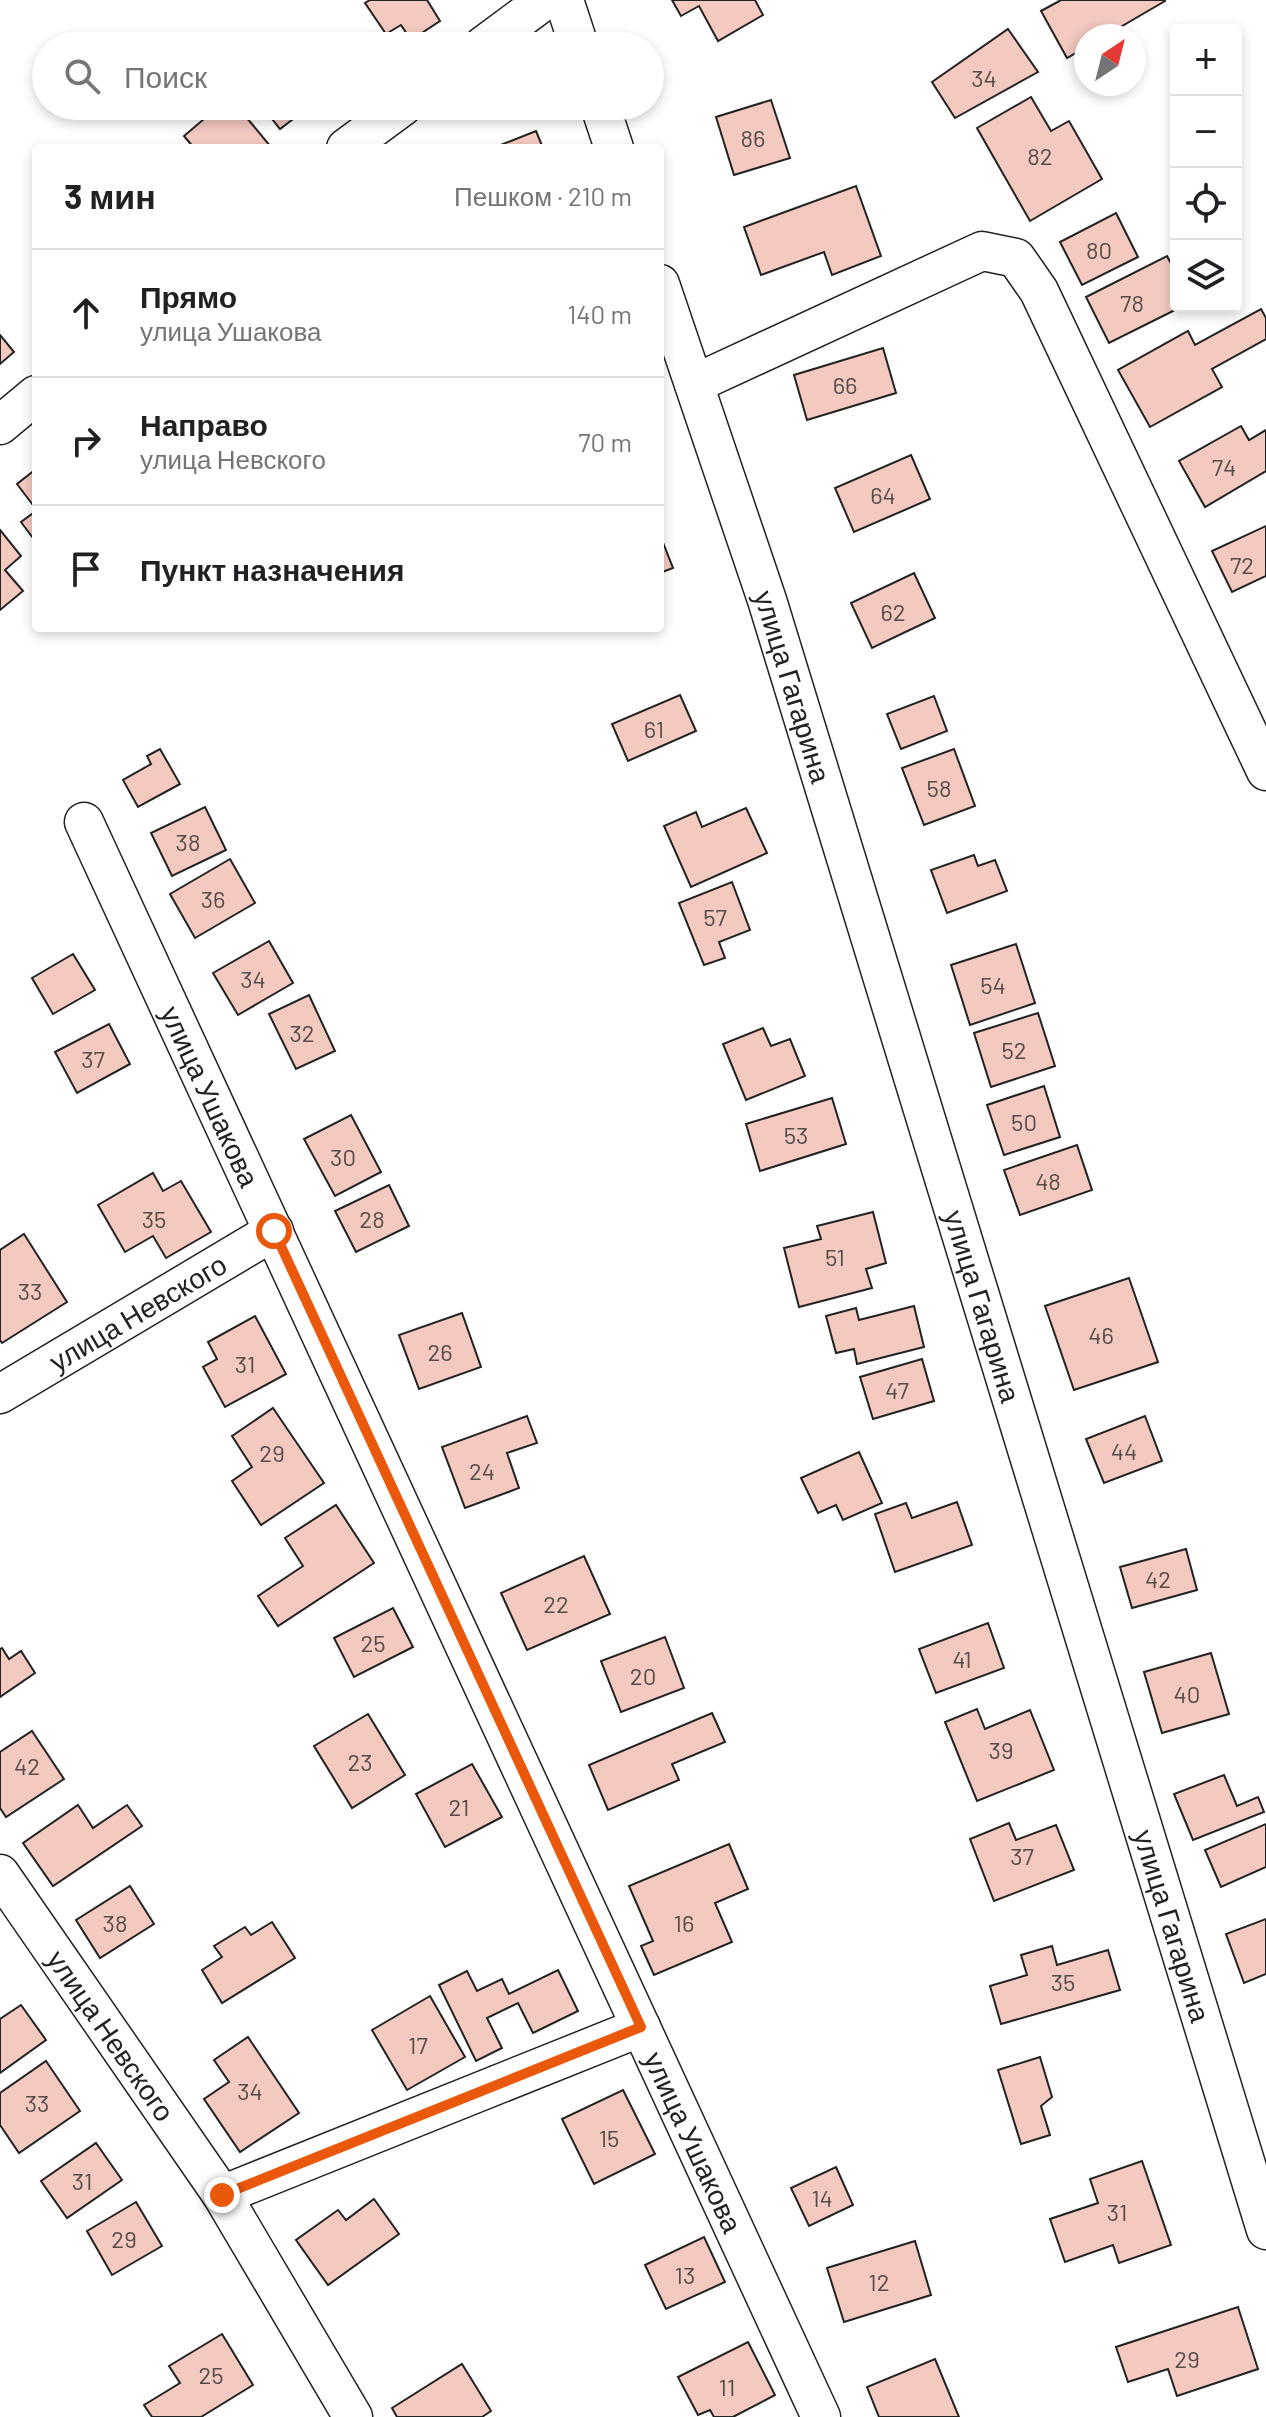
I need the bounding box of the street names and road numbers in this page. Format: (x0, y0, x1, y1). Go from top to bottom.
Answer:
street label: улица Гагарина (748, 586, 839, 787)
street label: улица Ушакова (154, 1000, 267, 1192)
street label: улица Гагарина (938, 1206, 1029, 1407)
street label: улица Невского (43, 1246, 232, 1378)
street label: улица Гагарина (1127, 1825, 1218, 2026)
street label: улица Невского (41, 1943, 182, 2127)
street label: улица Ушакова (637, 2046, 750, 2238)

